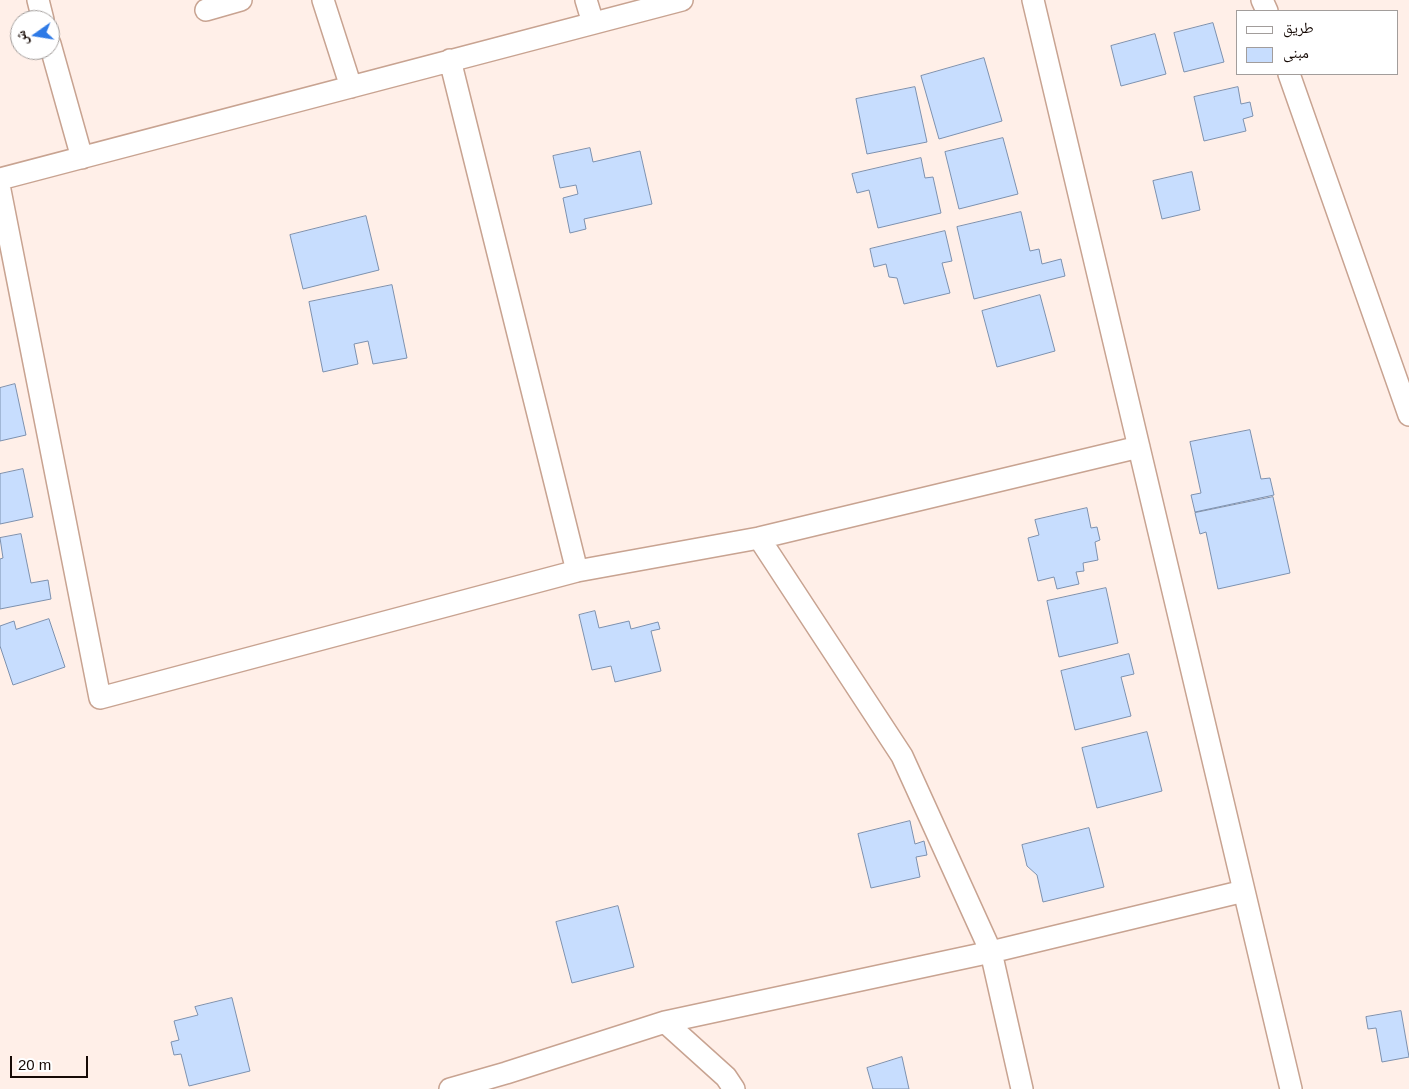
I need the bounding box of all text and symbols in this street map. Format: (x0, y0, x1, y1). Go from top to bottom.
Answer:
north arrow (10, 10, 60, 60)
legend (1236, 10, 1399, 75)
text: طريق (1283, 19, 1314, 36)
text: ش (12, 29, 31, 47)
text: مبنى (1283, 44, 1309, 61)
scale bar (12, 1046, 90, 1078)
text: 20 m (18, 1056, 51, 1073)

